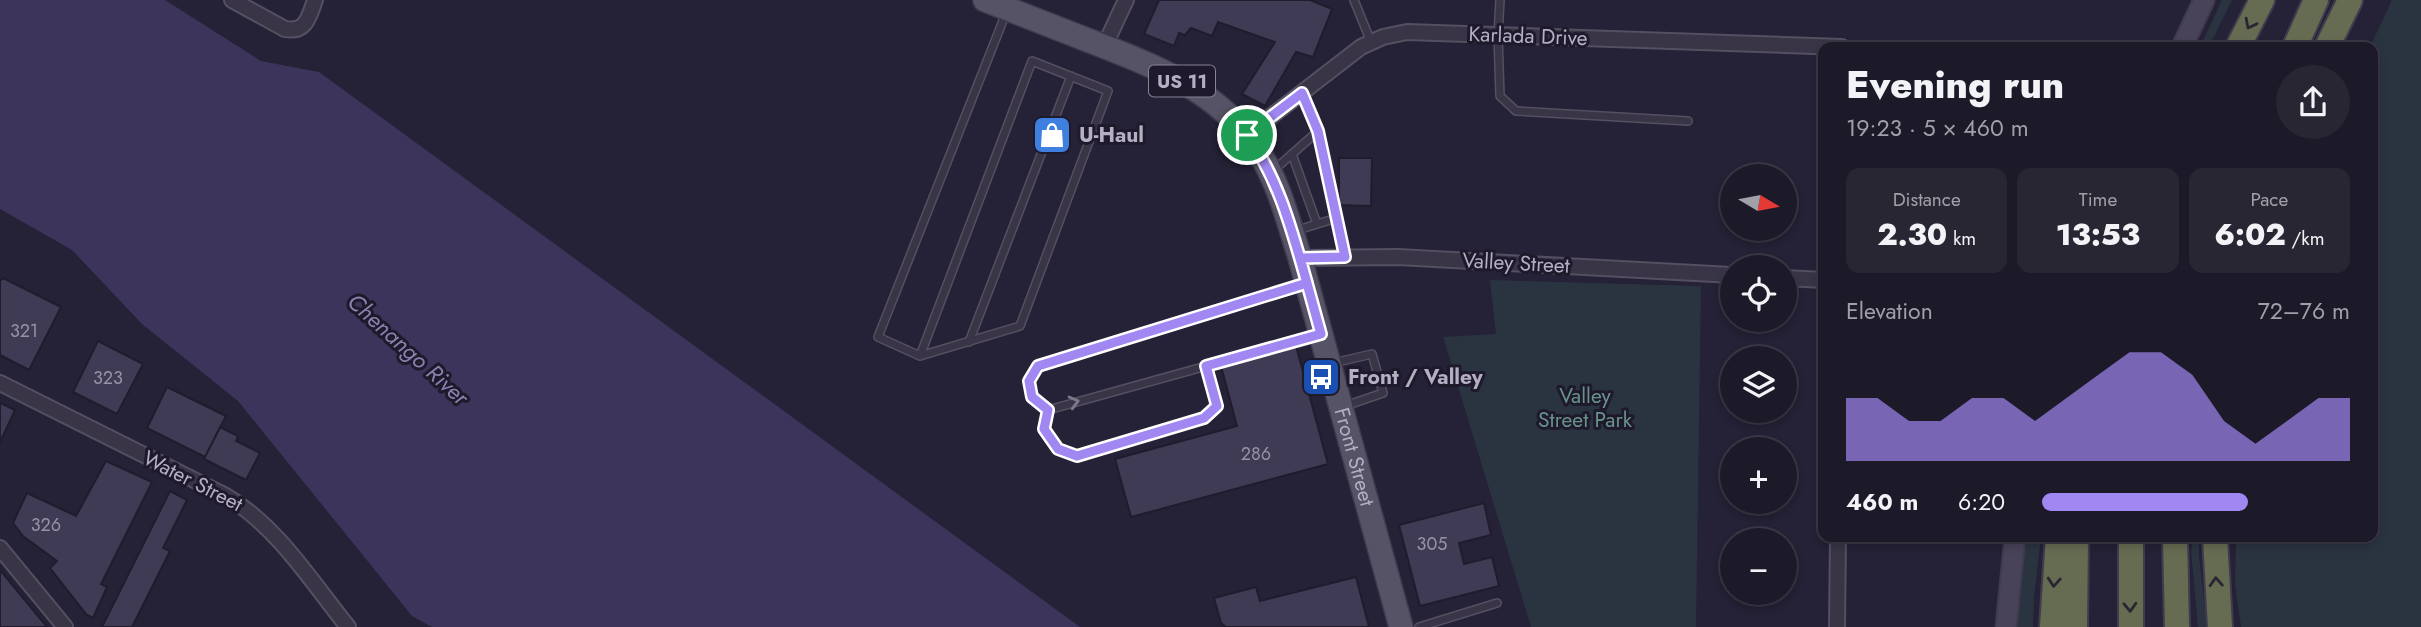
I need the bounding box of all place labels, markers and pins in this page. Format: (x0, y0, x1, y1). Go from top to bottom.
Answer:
pin (1217, 105, 1277, 165)
shop icon: U-Haul (1031, 114, 1073, 156)
place label: U-Haul (1079, 120, 1144, 150)
bus stop icon: Front / Valley (1300, 356, 1342, 398)
place label: Front / Valley (1348, 362, 1484, 392)

